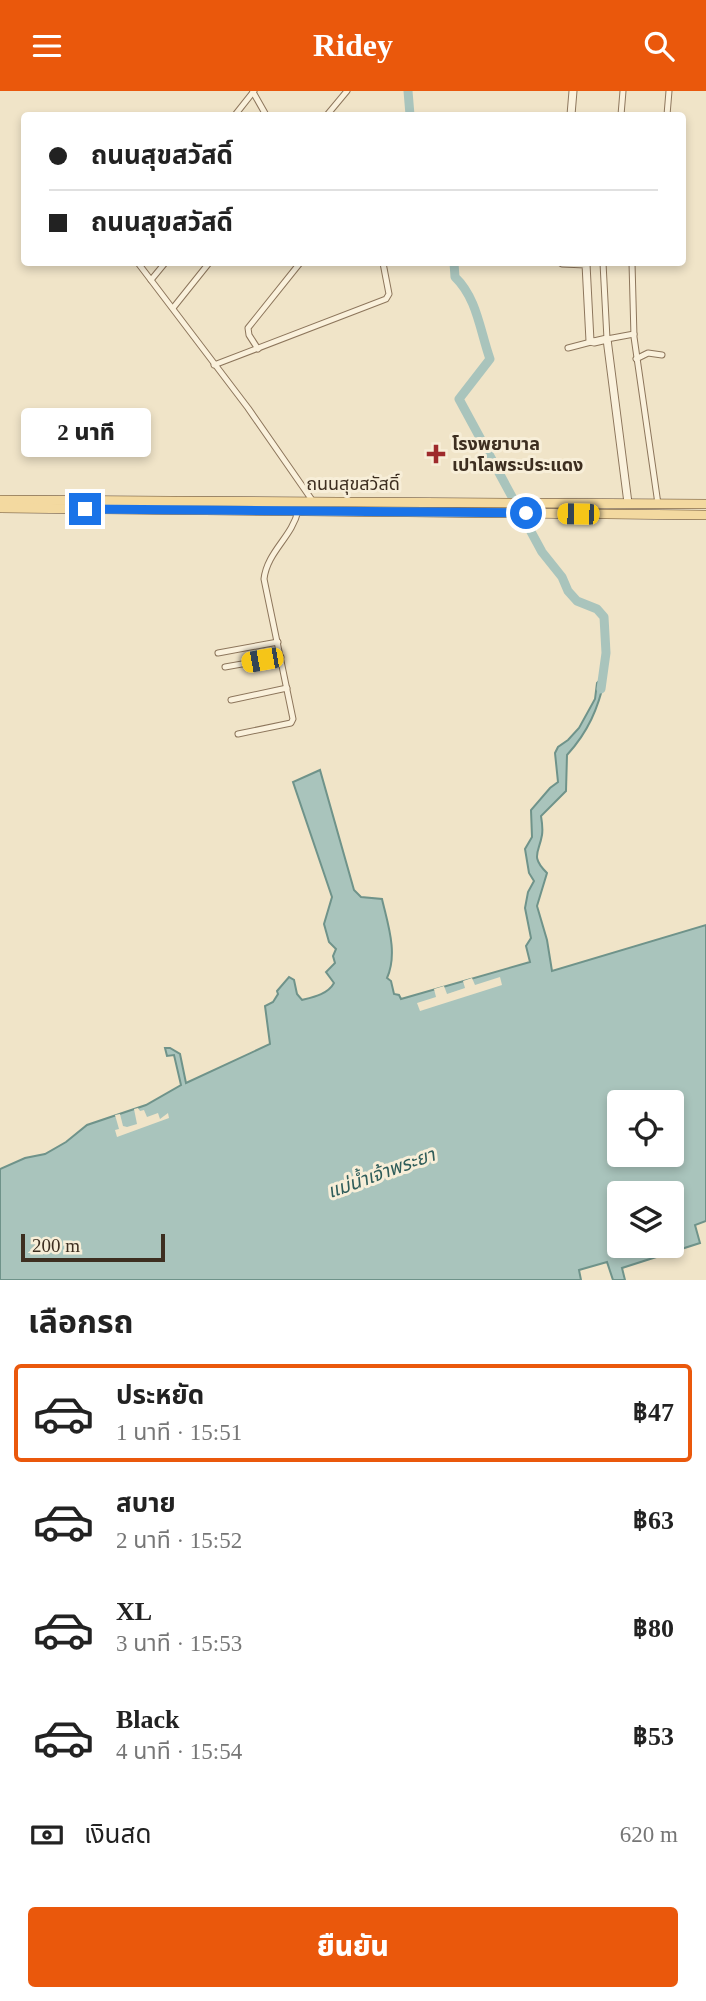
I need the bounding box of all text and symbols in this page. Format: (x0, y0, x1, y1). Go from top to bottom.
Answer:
icon: menu (28, 27, 66, 65)
text: Ridey (313, 27, 393, 63)
icon: search (640, 27, 678, 65)
text: ถนนสุขสวัสดิ์ (91, 141, 233, 170)
text: ถนนสุขสวัสดิ์ (91, 208, 233, 237)
callout: 2 นาที (20, 407, 150, 457)
text: 2 นาที (57, 420, 115, 445)
place label: โรงพยาบาล เปาโลพระประแดง (452, 434, 583, 475)
marker: โรงพยาบาล เปาโลพระประแดง (426, 444, 446, 464)
street label: ถนนสุขสวัสดิ์ (306, 473, 400, 495)
route end (69, 493, 101, 525)
route start (510, 497, 542, 529)
car (557, 503, 600, 525)
car (240, 646, 285, 674)
map controls (607, 1090, 684, 1258)
button: locate (607, 1090, 684, 1167)
water label: แม่น้ำเจ้าพระยา (323, 1141, 439, 1202)
button: layers (607, 1181, 684, 1258)
scale bar (21, 1231, 164, 1263)
text: 200 m (32, 1235, 80, 1256)
text: เลือกรถ (28, 1304, 133, 1340)
text: ประหยัด (116, 1381, 204, 1410)
icon: car (32, 1382, 95, 1445)
text: ฿47 (633, 1398, 674, 1427)
text: 1 นาที · 15:51 (116, 1420, 242, 1445)
text: สบาย (116, 1489, 176, 1518)
icon: car (32, 1490, 95, 1553)
text: ฿63 (633, 1506, 674, 1535)
text: 2 นาที · 15:52 (116, 1528, 242, 1553)
text: XL (116, 1597, 152, 1626)
icon: car (32, 1598, 95, 1661)
text: ฿80 (633, 1614, 674, 1643)
text: 3 นาที · 15:53 (116, 1631, 242, 1656)
text: Black (116, 1705, 180, 1734)
icon: car (32, 1706, 95, 1769)
text: ฿53 (633, 1722, 674, 1751)
text: 4 นาที · 15:54 (116, 1739, 242, 1764)
icon: cash (28, 1816, 66, 1854)
text: เงินสด (84, 1820, 151, 1849)
text: 620 m (620, 1822, 678, 1847)
button: ยืนยัน (28, 1907, 678, 1987)

